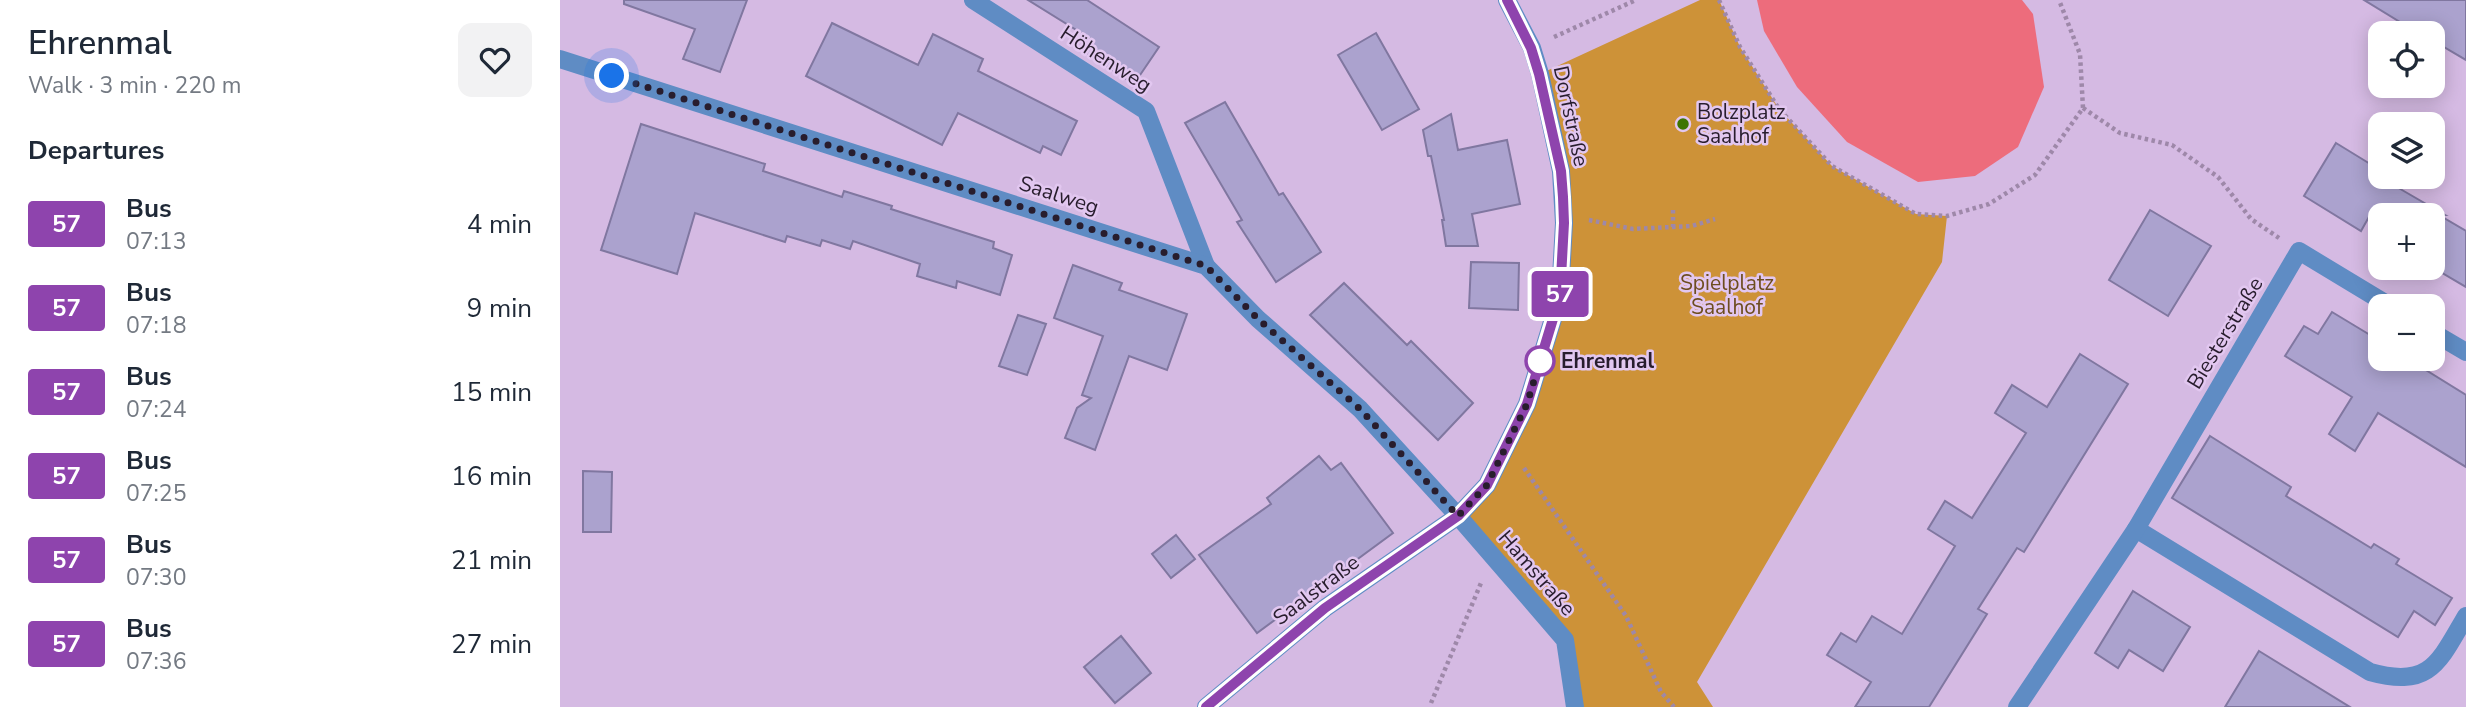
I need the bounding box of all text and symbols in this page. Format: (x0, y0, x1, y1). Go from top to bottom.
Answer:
street label: Höhenweg (1055, 19, 1157, 99)
text: Ehrenmal (28, 21, 172, 66)
map controls (2368, 21, 2445, 371)
button: locate (2368, 21, 2445, 98)
button: heart (458, 23, 532, 97)
your location (594, 58, 629, 93)
street label: Dorfstraße (1547, 63, 1595, 169)
text: Walk · 3 min · 220 m (28, 70, 241, 101)
place label: Bolzplatz Saalhof (1697, 98, 1786, 150)
button: layers (2368, 112, 2445, 189)
marker: Bolzplatz Saalhof (1675, 116, 1691, 132)
text: Departures (28, 133, 164, 168)
street label: Saalweg (1016, 169, 1102, 221)
text: Bus (126, 191, 172, 226)
button: + (2368, 203, 2445, 280)
text: 4 min (467, 207, 532, 242)
text: 57 (52, 208, 81, 240)
text: 07:13 (126, 226, 186, 257)
park label: Spielplatz Saalhof (1680, 269, 1774, 321)
line badge: 57 (1528, 271, 1592, 317)
street label: Biesterstraße (2181, 272, 2269, 394)
text: Bus (126, 275, 172, 310)
text: 57 (1546, 278, 1574, 310)
text: 9 min (467, 291, 532, 326)
text: 57 (52, 292, 81, 324)
button: − (2368, 294, 2445, 371)
text: 07:18 (126, 310, 186, 341)
marker: Ehrenmal (1525, 346, 1555, 376)
place label: Ehrenmal (1561, 347, 1654, 375)
text: Bus (126, 359, 172, 394)
text: 15 min (451, 375, 532, 410)
text: 57 (52, 376, 81, 408)
text: 07:24 (126, 394, 186, 425)
text: Bus (126, 443, 172, 478)
text: 16 min (451, 459, 532, 494)
text: 57 (52, 460, 81, 492)
text: 07:25 (126, 478, 186, 509)
street label: Hamstraße (1492, 524, 1582, 622)
text: Bus (126, 527, 172, 562)
text: 21 min (451, 543, 532, 578)
text: 57 (52, 544, 81, 576)
street label: Saalstraße (1267, 548, 1365, 632)
text: 07:30 (126, 562, 186, 593)
text: Bus (126, 611, 172, 646)
text: 27 min (451, 627, 532, 662)
text: 57 (52, 628, 81, 660)
text: 07:36 (126, 646, 186, 677)

